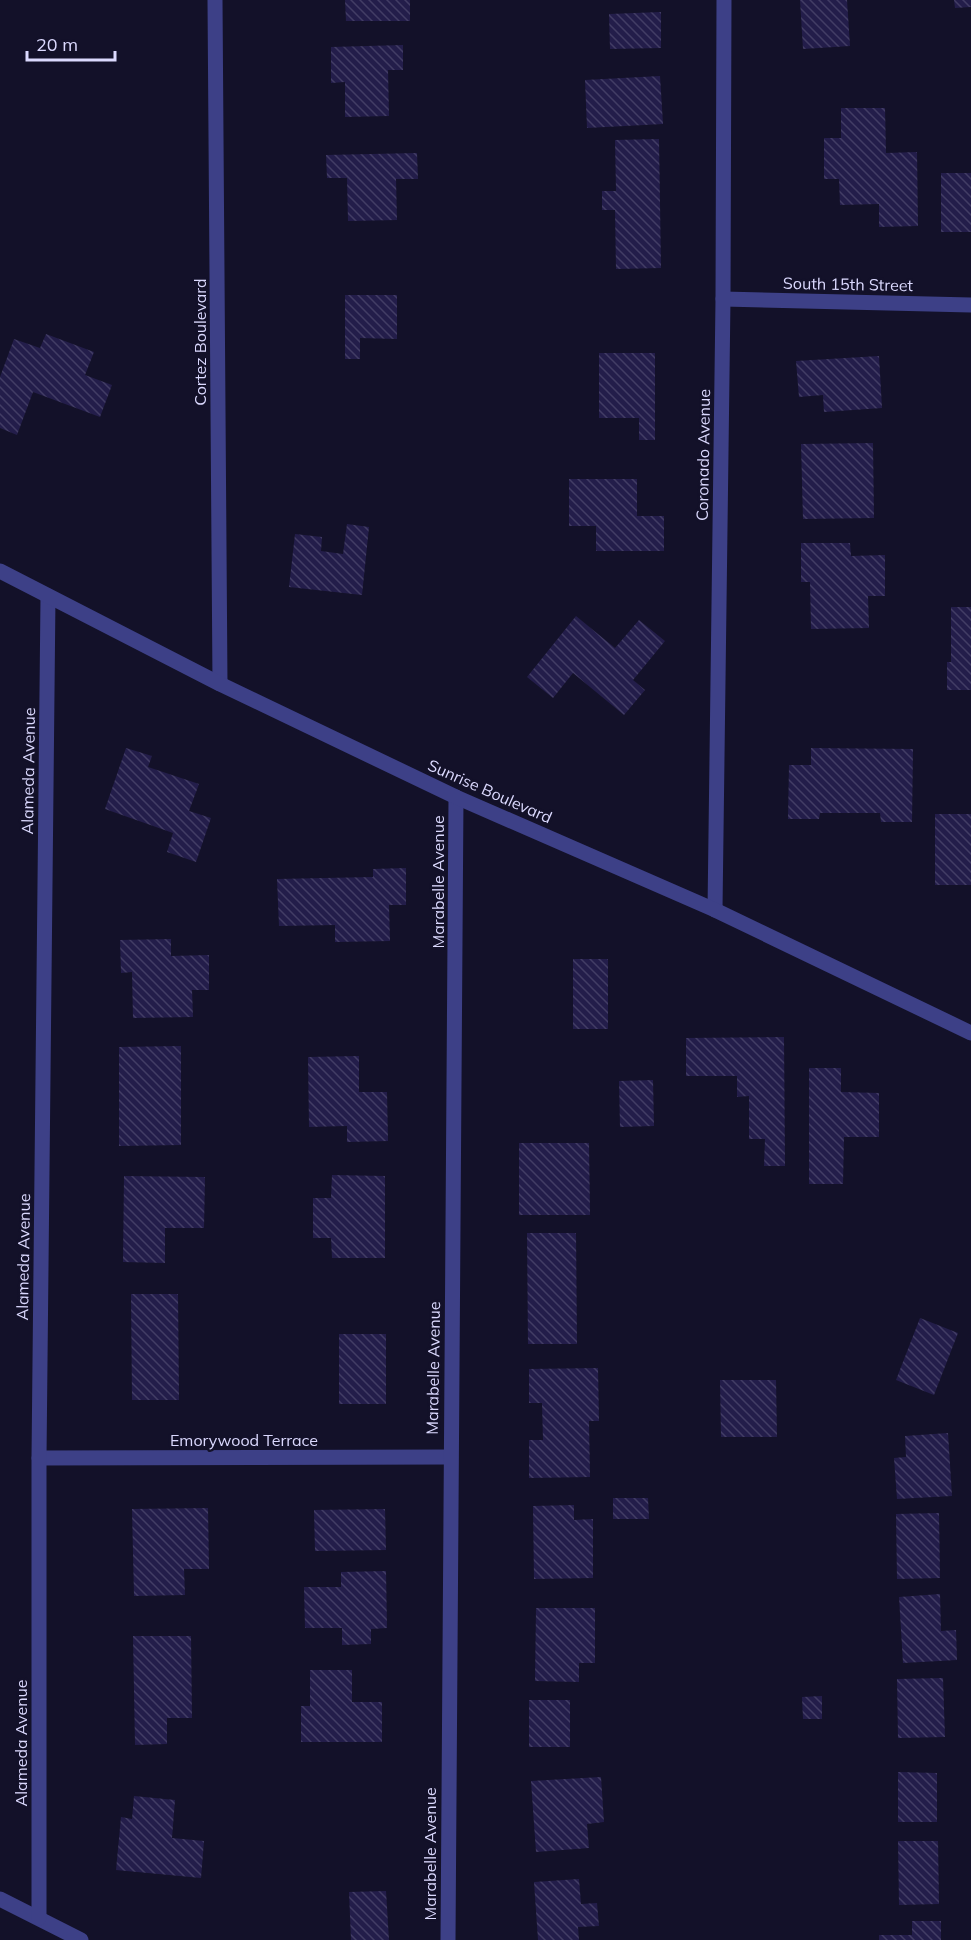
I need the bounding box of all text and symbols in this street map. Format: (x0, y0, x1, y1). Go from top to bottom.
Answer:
scale bar (27, 24, 116, 62)
text: 20 m (36, 33, 78, 56)
street label: South 15th Street (783, 273, 914, 295)
street label: Cortez Boulevard (190, 278, 210, 406)
street label: Coronado Avenue (692, 389, 714, 521)
street label: Alameda Avenue (17, 707, 39, 835)
street label: Sunrise Boulevard (425, 755, 555, 827)
street label: Marabelle Avenue (428, 815, 448, 949)
street label: Alameda Avenue (12, 1193, 34, 1321)
street label: Marabelle Avenue (422, 1301, 444, 1435)
street label: Emorywood Terrace (170, 1430, 318, 1450)
street label: Alameda Avenue (11, 1679, 31, 1807)
street label: Marabelle Avenue (420, 1787, 440, 1921)

